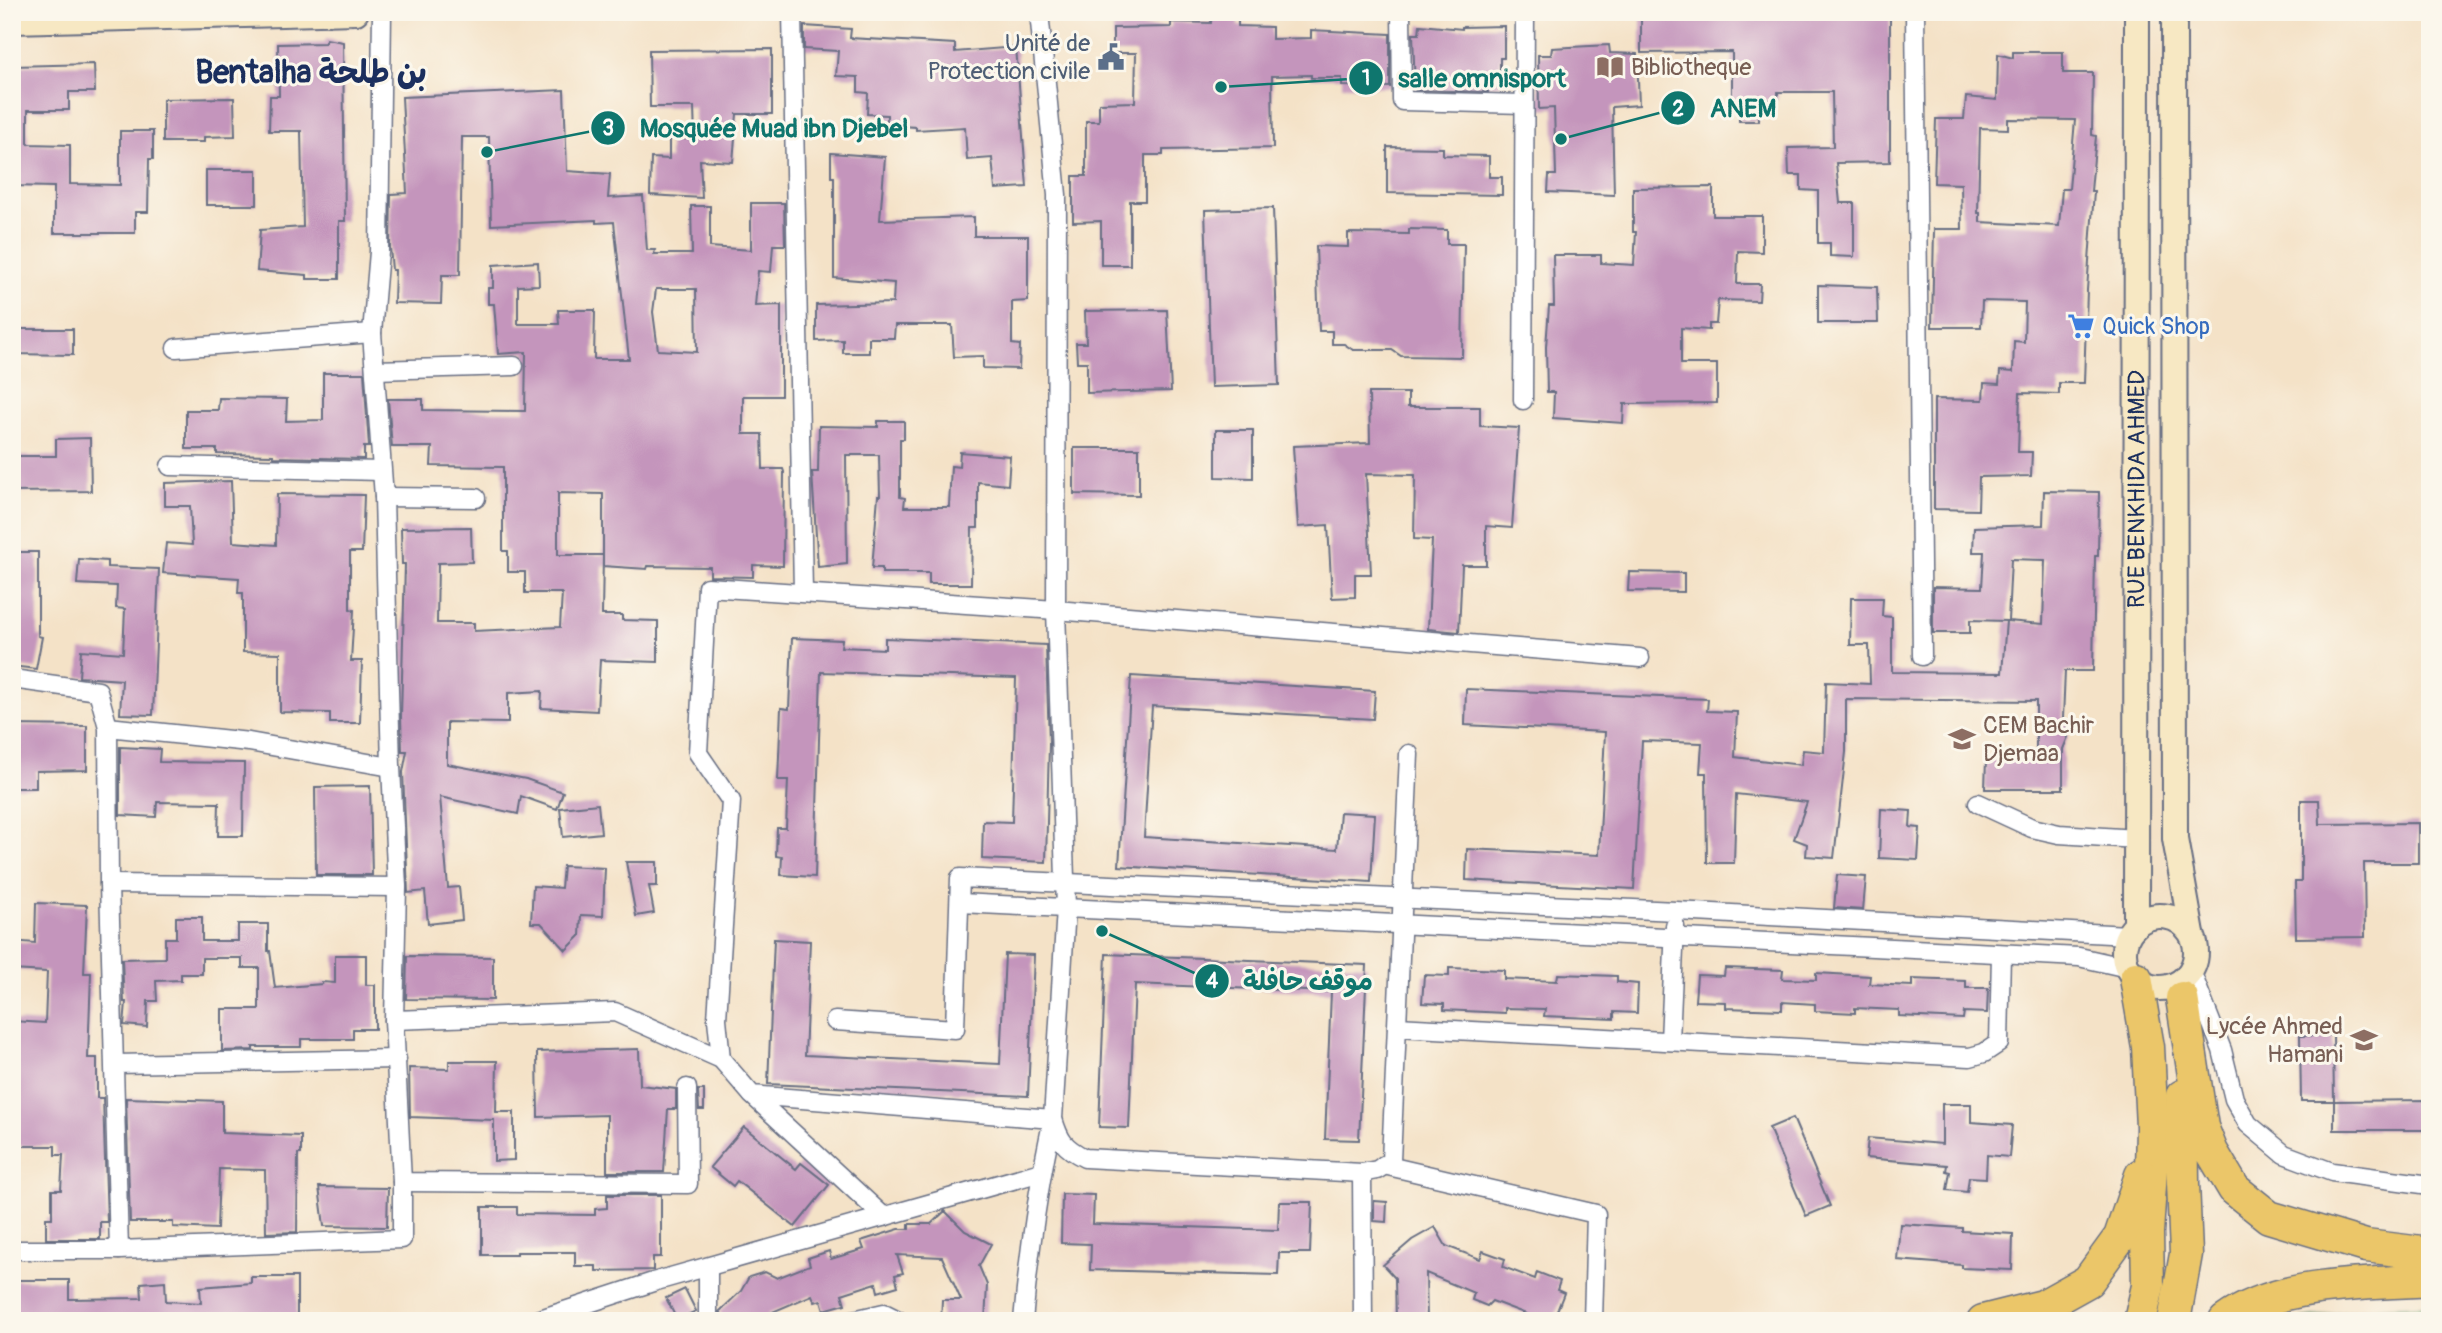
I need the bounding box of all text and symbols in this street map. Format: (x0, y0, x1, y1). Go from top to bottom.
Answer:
place label: Unité de Protection civile (927, 29, 1090, 86)
public building icon: Unité de Protection civile (1096, 42, 1126, 72)
library icon: Bibliotheque (1595, 52, 1625, 82)
district label: Bentalha بن طلحة (195, 53, 427, 93)
place label: Bibliotheque (1631, 53, 1752, 82)
callout: salle omnisport (1349, 54, 1580, 101)
text: salle omnisport (1398, 63, 1566, 95)
text: 1 (1362, 65, 1370, 92)
callout: ANEM (1661, 85, 1791, 132)
text: ANEM (1710, 93, 1776, 125)
text: 2 (1672, 96, 1684, 123)
callout: Mosquée Muad ibn Djebel (591, 104, 923, 151)
text: Mosquée Muad ibn Djebel (640, 113, 908, 145)
text: 3 (602, 115, 614, 142)
supermarket icon: Quick Shop (2066, 311, 2096, 341)
place label: Quick Shop (2102, 312, 2210, 341)
street label: RUE BENKHIDA AHMED (2122, 370, 2152, 608)
place label: CEM Bachir Djemaa (1983, 711, 2094, 768)
school or university icon: CEM Bachir Djemaa (1947, 724, 1977, 754)
callout: موقف حافلة (1194, 957, 1387, 1004)
text: موقف حافلة (1243, 966, 1373, 998)
text: 4 (1206, 968, 1219, 995)
place label: Lycée Ahmed Hamani (2205, 1012, 2343, 1069)
school or university icon: Lycée Ahmed Hamani (2349, 1025, 2379, 1055)

